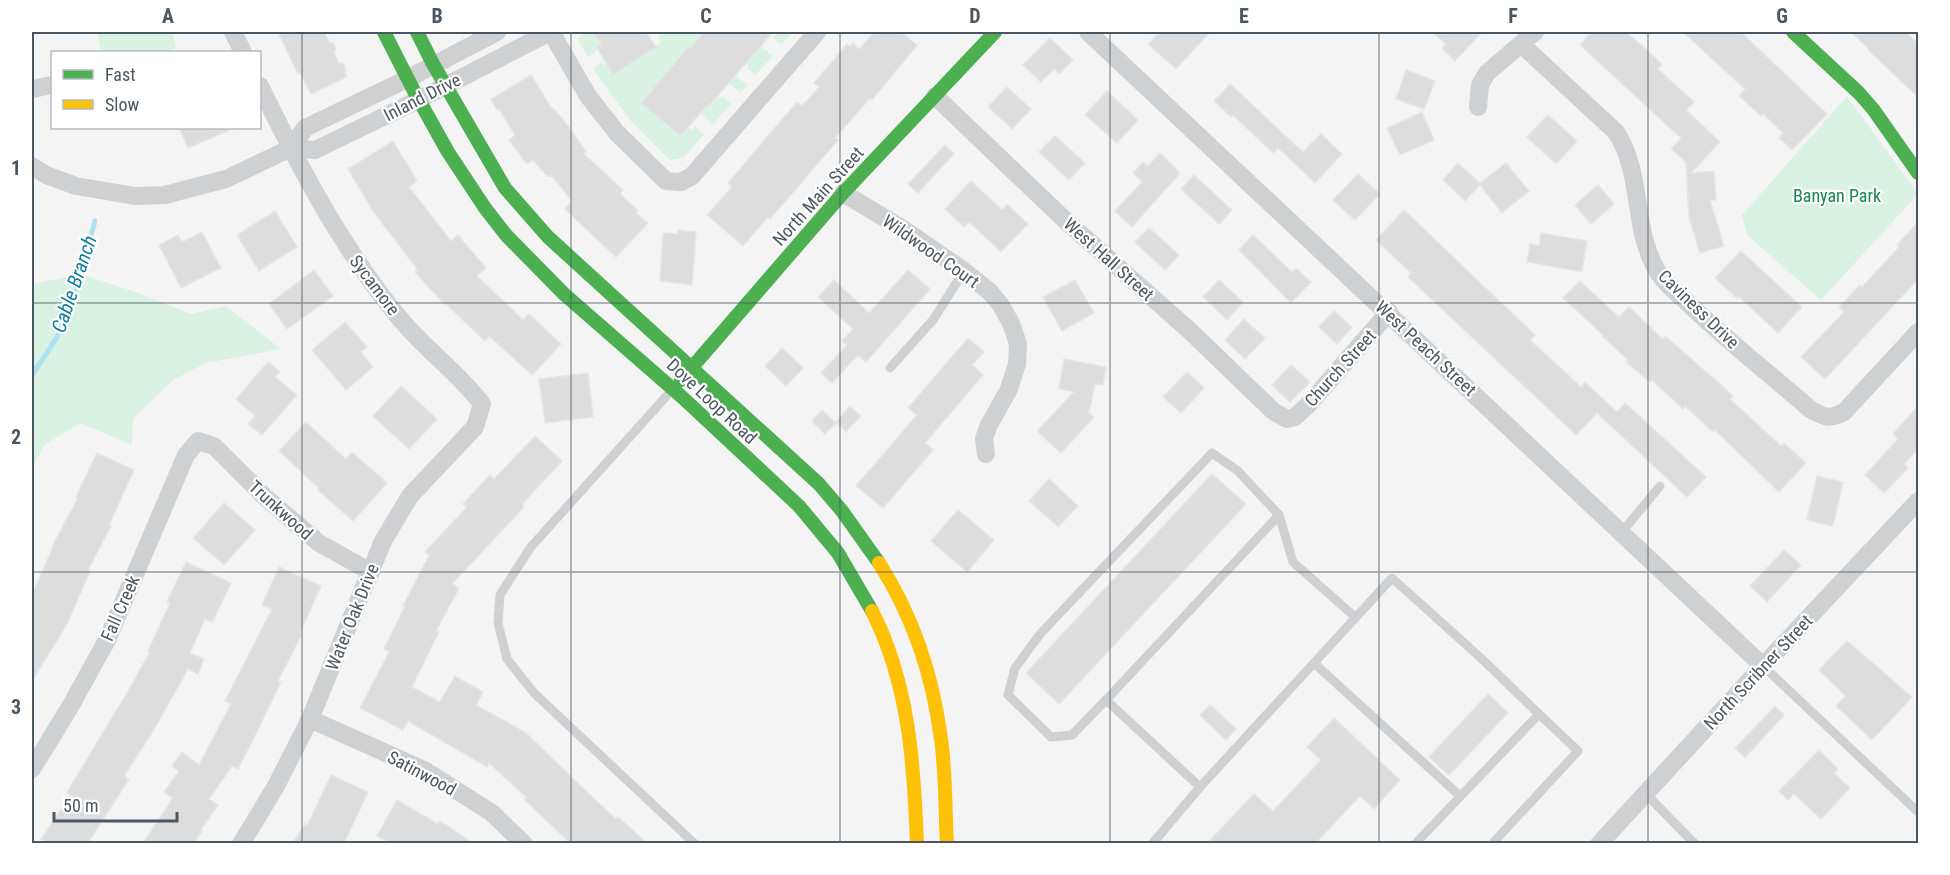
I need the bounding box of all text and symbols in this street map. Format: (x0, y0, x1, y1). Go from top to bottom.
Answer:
text: A (162, 4, 174, 28)
text: B (431, 4, 443, 28)
text: C (700, 4, 712, 28)
text: D (969, 4, 981, 28)
text: E (1239, 4, 1249, 28)
text: F (1508, 4, 1518, 28)
text: G (1776, 4, 1788, 28)
legend (51, 51, 261, 129)
text: Fast (105, 64, 136, 85)
street label: Inland Drive (380, 69, 464, 125)
text: Slow (105, 94, 140, 115)
street label: North Main Street (768, 142, 868, 250)
text: 1 (11, 156, 21, 180)
park label: Banyan Park (1793, 185, 1881, 206)
street label: Wildwood Court (879, 210, 983, 292)
street label: West Hall Street (1060, 213, 1158, 305)
water label: Cable Branch (46, 232, 102, 336)
street label: Sycamore (346, 251, 404, 319)
street label: Caviness Drive (1654, 265, 1744, 353)
street label: West Peach Street (1371, 296, 1481, 400)
street label: Church Street (1300, 325, 1380, 411)
street label: Dove Loop Road (663, 354, 761, 448)
text: 2 (11, 425, 21, 449)
street label: Trunkwood (245, 476, 317, 544)
street label: Water Oak Drive (321, 561, 383, 673)
street label: Fall Creek (96, 572, 144, 644)
street label: North Scribner Street (1699, 610, 1817, 734)
text: 3 (11, 695, 21, 719)
street label: Satinwood (384, 746, 460, 800)
scale bar (54, 785, 177, 823)
text: 50 m (63, 795, 98, 816)

